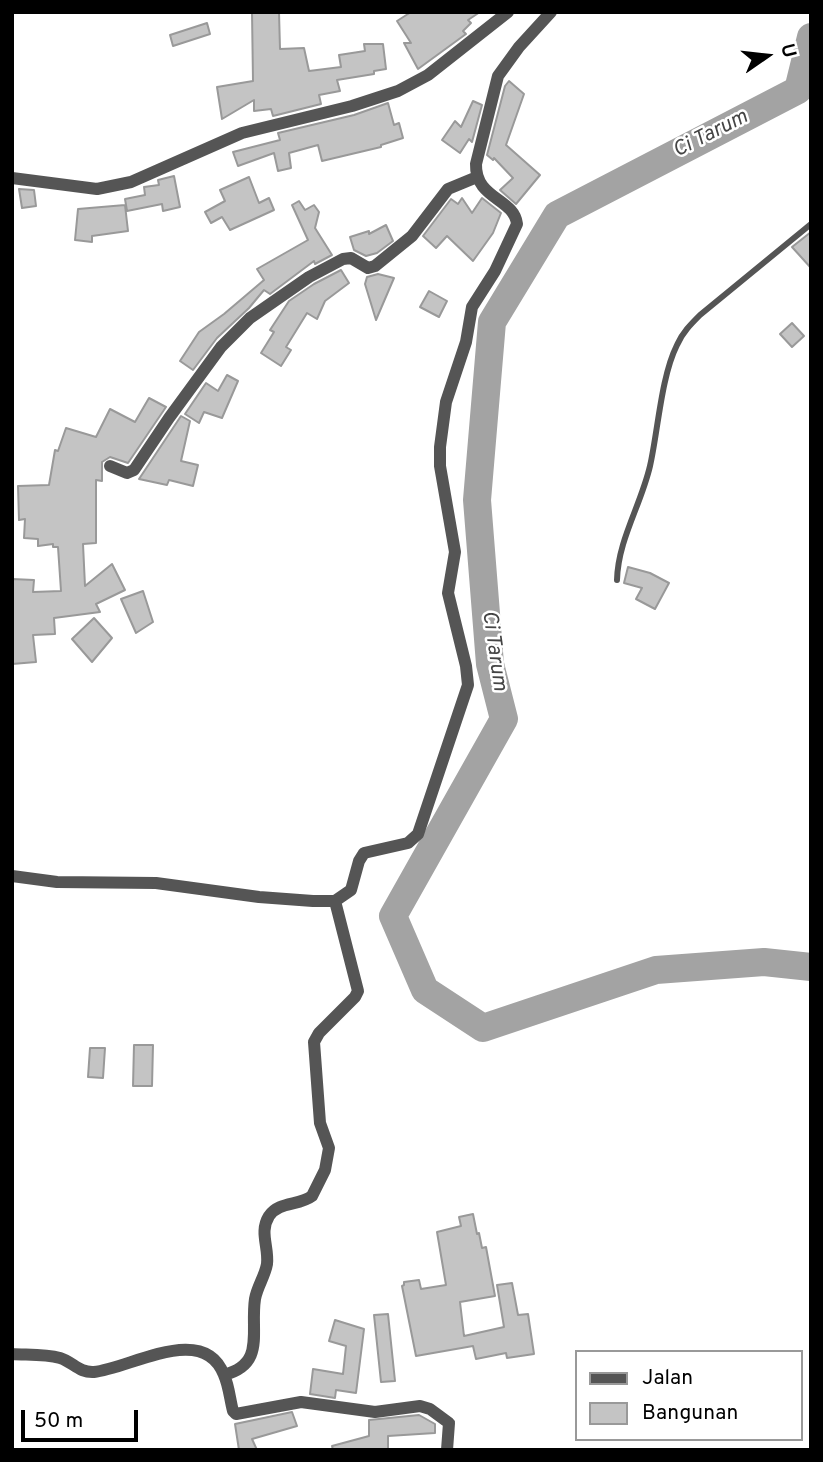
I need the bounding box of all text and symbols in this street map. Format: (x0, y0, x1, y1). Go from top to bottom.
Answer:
north arrow (732, 21, 802, 91)
text: U (774, 41, 801, 60)
water label: Ci Tarum (669, 105, 753, 165)
water label: Ci Tarum (475, 609, 511, 693)
legend (574, 1350, 802, 1441)
text: Jalan (642, 1365, 693, 1392)
scale bar (24, 1396, 142, 1440)
text: Bangunan (642, 1400, 738, 1427)
text: 50 m (34, 1408, 83, 1435)

